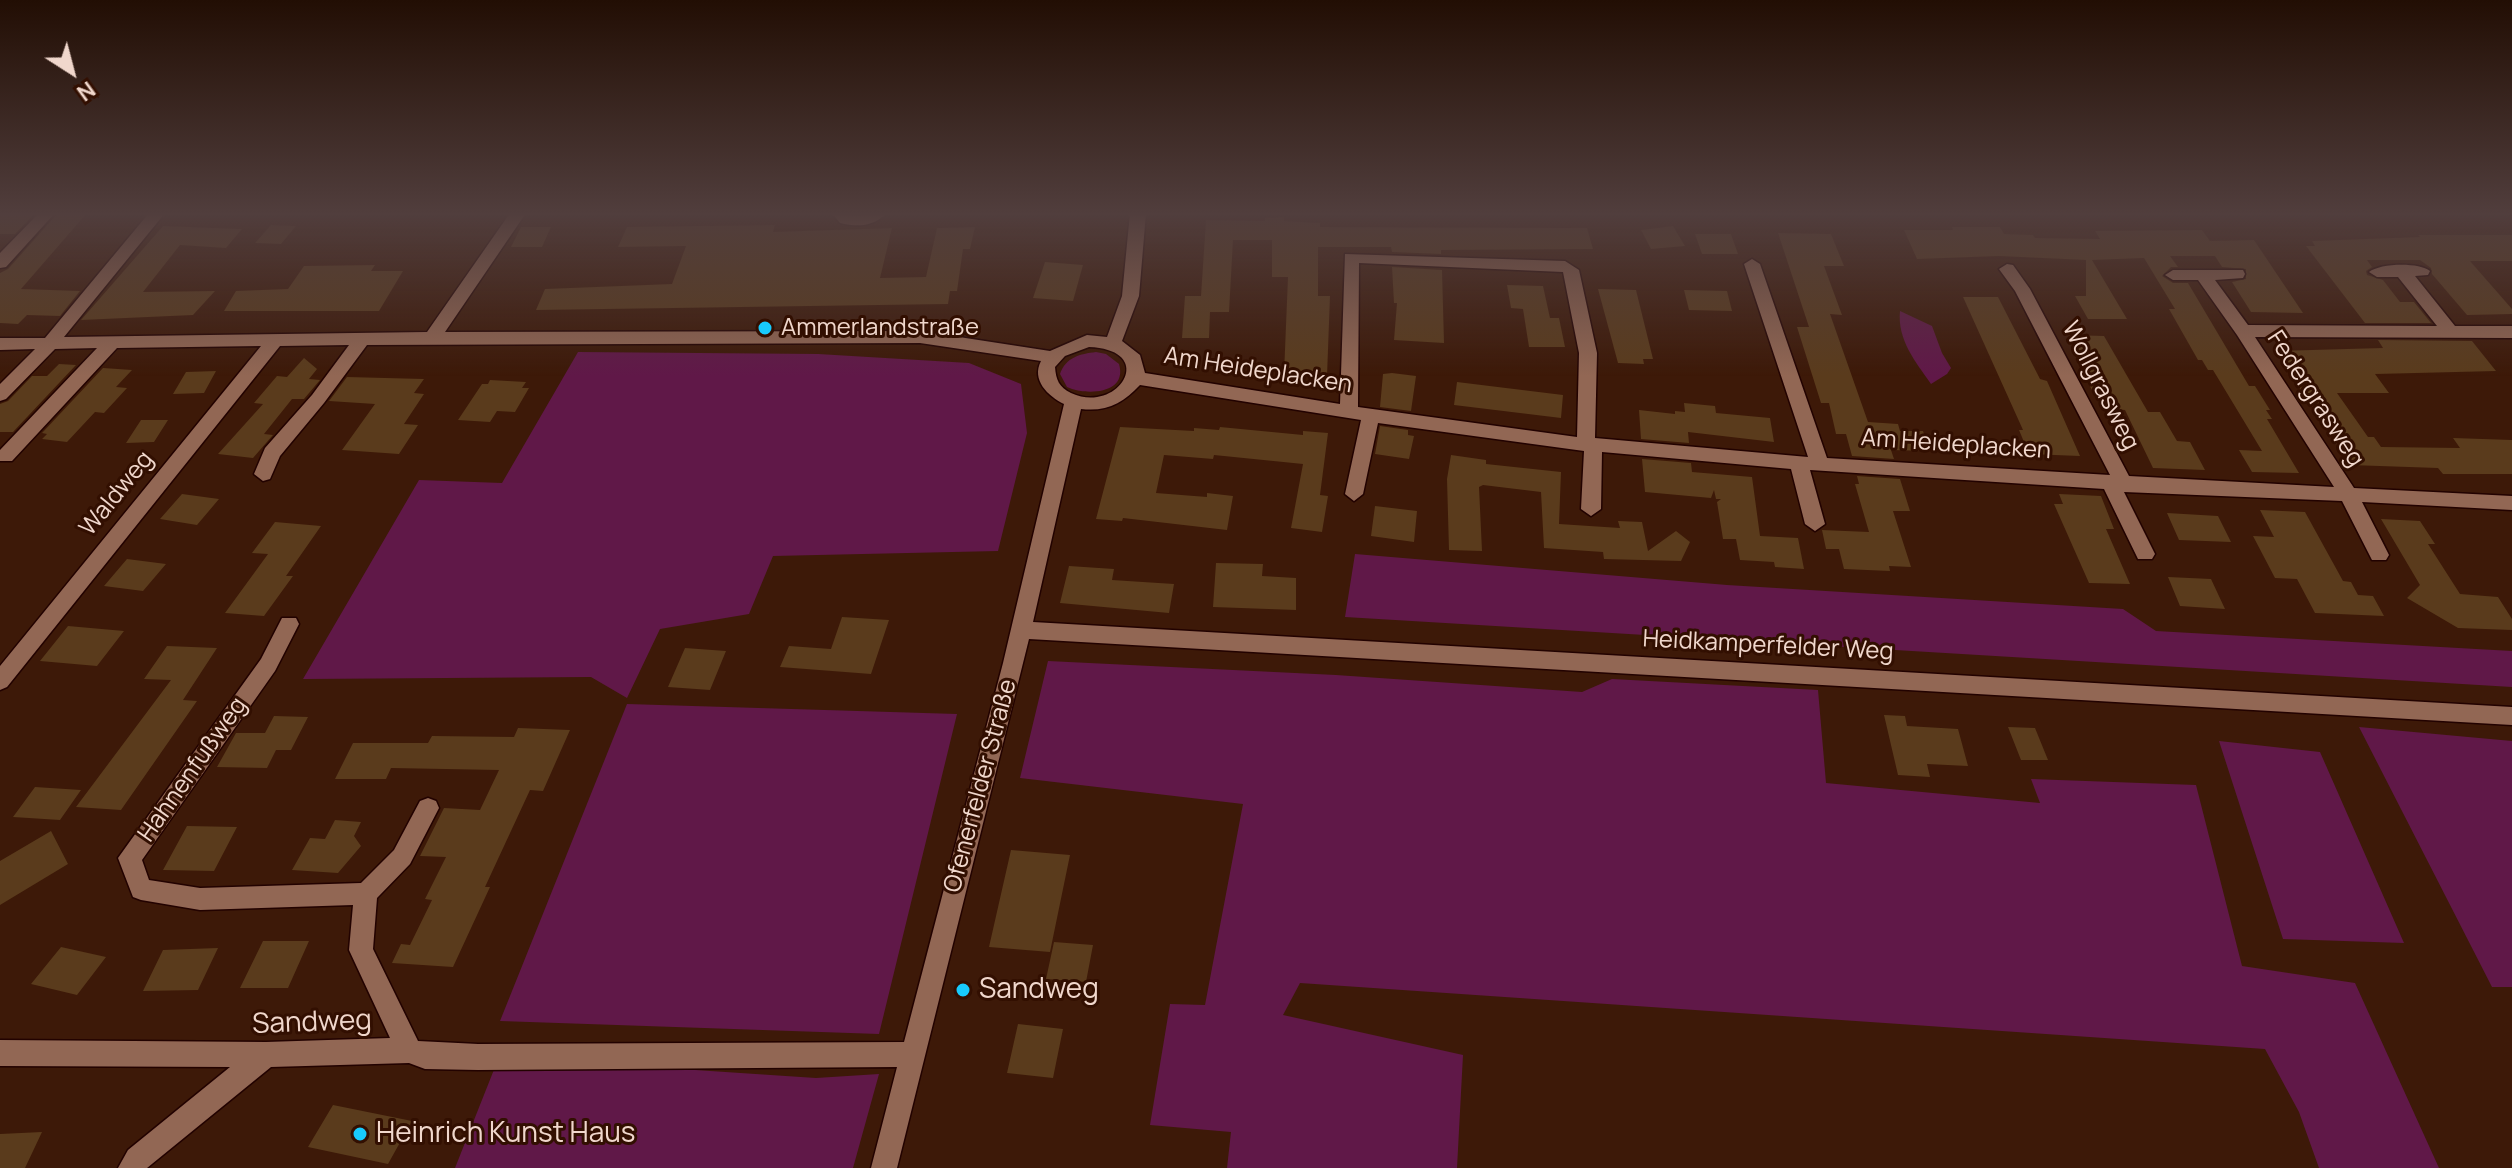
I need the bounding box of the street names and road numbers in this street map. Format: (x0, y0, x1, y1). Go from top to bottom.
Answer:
street label: Wollgrasweg (2055, 317, 2145, 455)
street label: Federgrasweg (2260, 326, 2370, 472)
street label: Am Heideplacken (1162, 342, 1354, 400)
street label: Am Heideplacken (1860, 424, 2052, 466)
street label: Waldweg (74, 446, 160, 542)
street label: Heidkamperfelder Weg (1642, 625, 1894, 667)
street label: Ofenerfelder Straße (939, 676, 1023, 896)
street label: Hahnenfußweg (133, 692, 253, 848)
street label: Sandweg (252, 1004, 372, 1042)

